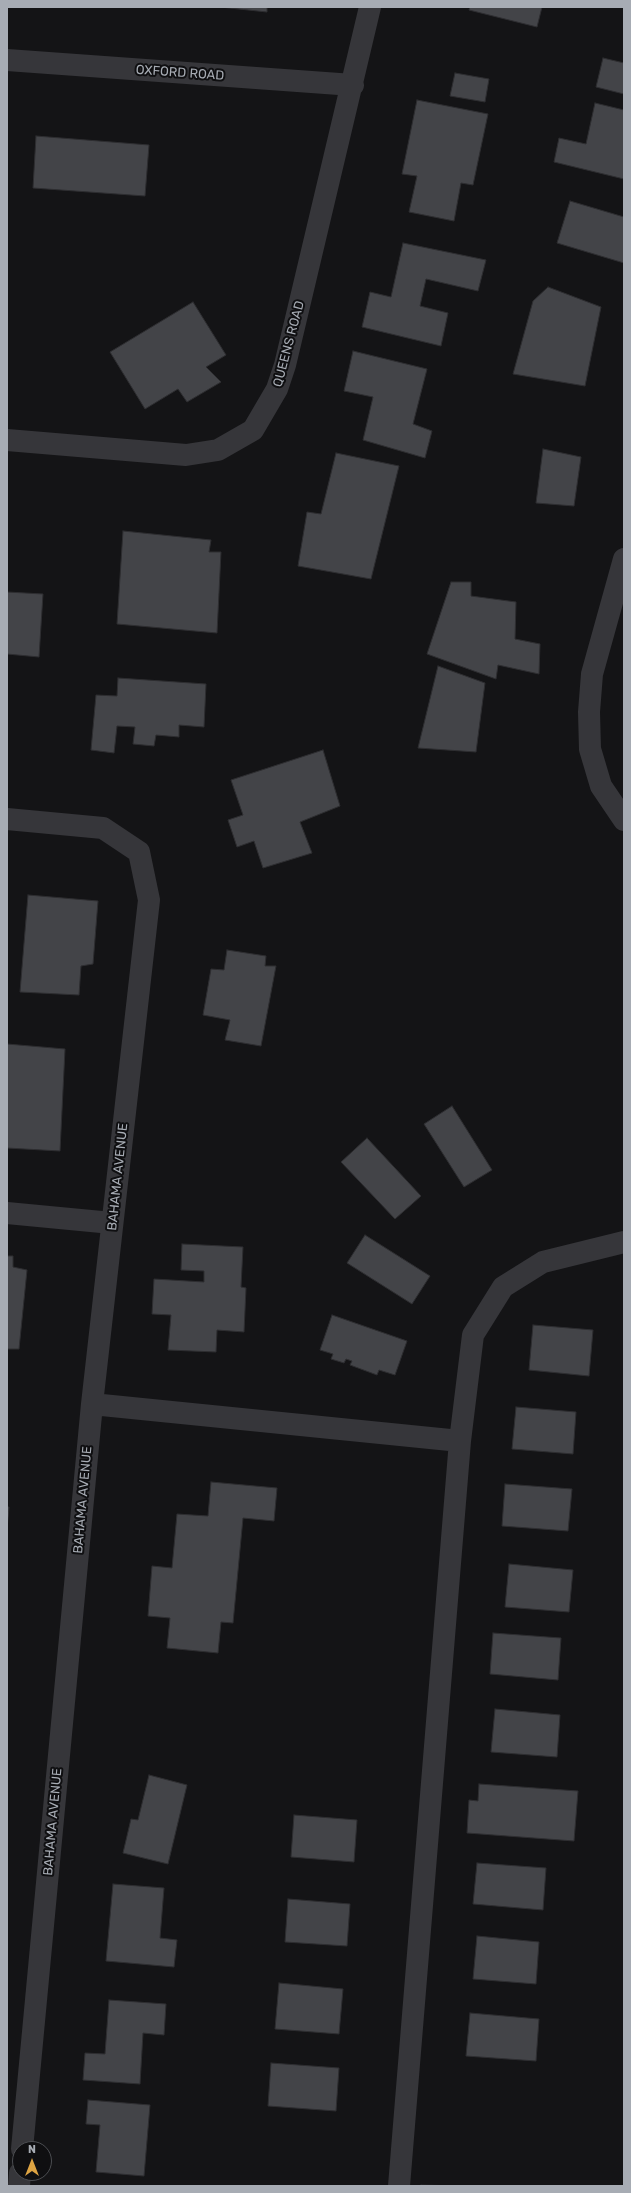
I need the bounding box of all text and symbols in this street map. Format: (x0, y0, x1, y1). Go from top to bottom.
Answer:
street label: OXFORD ROAD (135, 62, 225, 84)
street label: QUEENS ROAD (270, 299, 308, 389)
street label: BAHAMA AVENUE (105, 1122, 131, 1232)
street label: BAHAMA AVENUE (71, 1446, 95, 1554)
street label: BAHAMA AVENUE (41, 1768, 65, 1876)
north arrow (12, 2141, 52, 2181)
text: N (28, 2143, 36, 2156)

